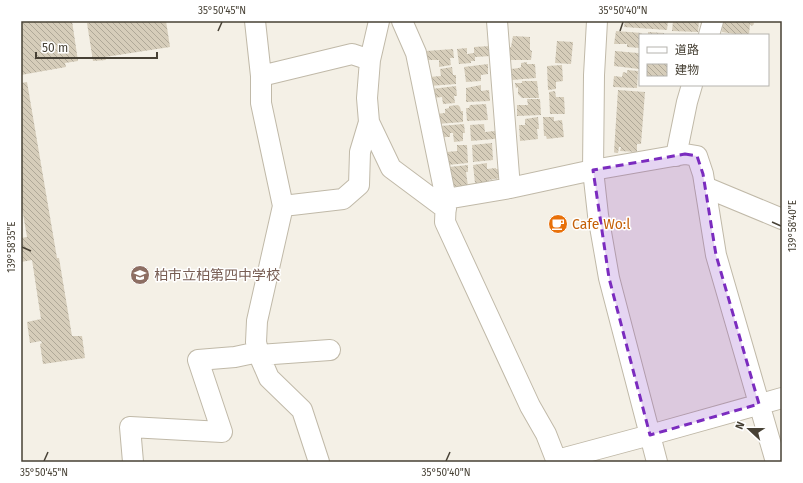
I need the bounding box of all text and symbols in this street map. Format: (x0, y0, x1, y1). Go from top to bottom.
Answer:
text: 35°50'45"N (198, 5, 246, 17)
text: 35°50'40"N (598, 5, 648, 17)
scale bar (36, 34, 157, 60)
legend (639, 34, 769, 86)
text: 50 m (42, 41, 68, 55)
text: 道路 (675, 43, 699, 57)
text: 建物 (675, 63, 699, 77)
text: 139°58'40"E (787, 200, 799, 252)
cafe icon: Cafe Wo:l (547, 213, 569, 235)
place label: Cafe Wo:l (572, 216, 630, 233)
text: 139°58'35"E (6, 221, 18, 273)
school or university icon: 柏市立柏第四中学校 (129, 264, 151, 286)
place label: 柏市立柏第四中学校 (154, 267, 280, 284)
north arrow (729, 409, 769, 449)
text: N (733, 420, 748, 431)
text: 35°50'45"N (20, 467, 68, 479)
text: 35°50'40"N (421, 467, 471, 479)

